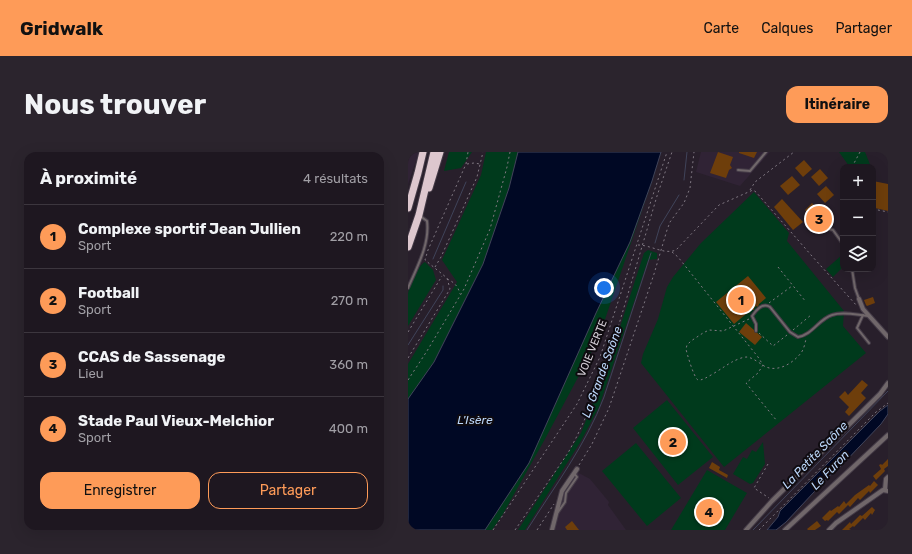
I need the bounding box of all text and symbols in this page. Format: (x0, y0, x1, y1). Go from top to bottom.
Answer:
text: Gridwalk (20, 17, 103, 40)
text: Carte (703, 20, 739, 37)
text: Calques (761, 20, 813, 37)
text: Partager (835, 20, 892, 37)
button: Itinéraire (786, 86, 888, 123)
text: Nous trouver (24, 88, 206, 121)
map controls (840, 164, 876, 272)
button: + (840, 164, 876, 200)
text: À proximité (40, 168, 137, 188)
text: 4 résultats (303, 171, 368, 186)
button: − (840, 200, 876, 236)
pin: 3 (806, 204, 832, 234)
text: Complexe sportif Jean Jullien (78, 220, 301, 238)
text: 1 (50, 229, 56, 244)
text: 220 m (330, 229, 368, 244)
button: layers (840, 236, 876, 272)
text: Sport (78, 238, 111, 253)
your location (594, 278, 614, 298)
text: Football (78, 284, 139, 302)
pin: 1 (728, 285, 754, 315)
text: 2 (49, 293, 57, 308)
text: 270 m (331, 293, 368, 308)
text: Sport (78, 302, 111, 317)
street label: VOIE VERTE (575, 317, 610, 379)
water label: La Grande Saône (579, 324, 625, 419)
text: CCAS de Sassenage (78, 348, 225, 366)
text: 3 (49, 357, 57, 372)
text: 360 m (329, 357, 368, 372)
text: Lieu (78, 366, 104, 381)
text: Stade Paul Vieux-Melchior (78, 412, 274, 430)
water label: L'Isère (457, 413, 493, 427)
water label: La Petite Saône (779, 418, 851, 492)
text: 4 (49, 421, 57, 436)
text: 400 m (329, 421, 368, 436)
pin: 2 (660, 427, 686, 457)
text: Sport (78, 430, 111, 445)
water label: Le Furon (808, 448, 852, 492)
button: Enregistrer (40, 472, 200, 509)
button: Partager (208, 472, 368, 509)
pin: 4 (696, 497, 722, 527)

